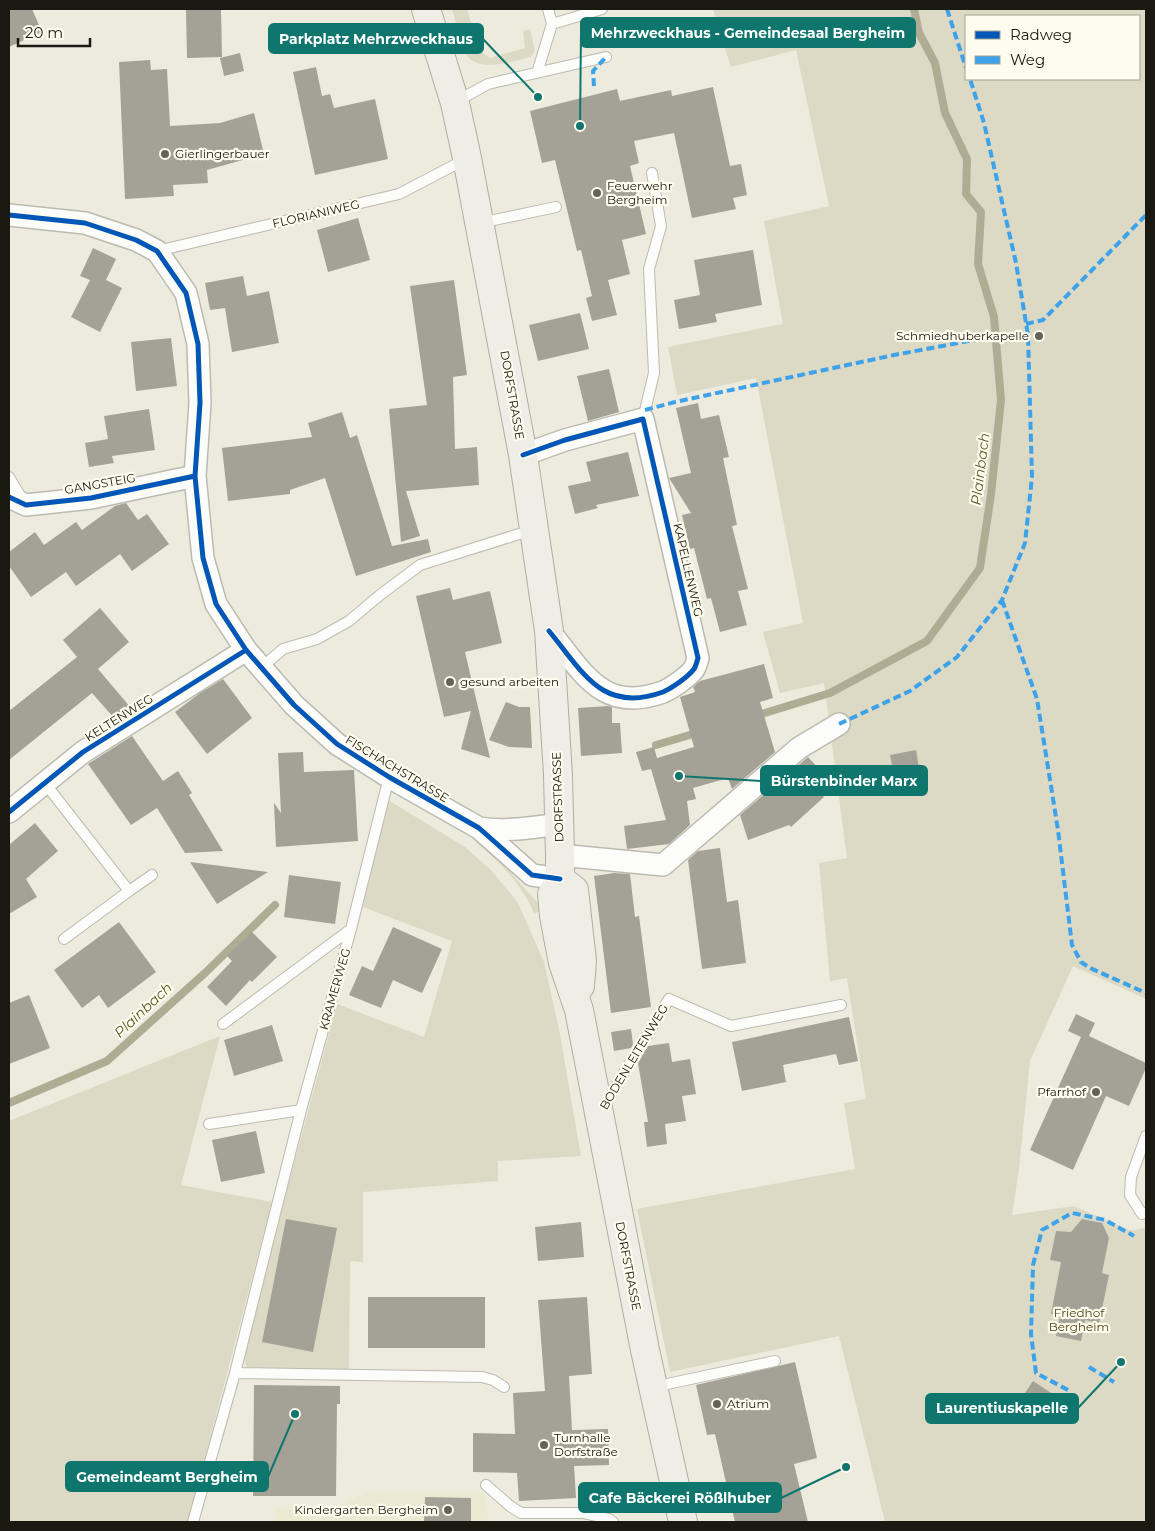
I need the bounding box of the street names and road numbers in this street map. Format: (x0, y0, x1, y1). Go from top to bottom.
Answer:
street label: FLORIANIWEG (271, 196, 361, 231)
street label: DORFSTRASSE (497, 349, 528, 441)
street label: GANGSTEIG (63, 470, 137, 497)
street label: KAPELLENWEG (670, 522, 707, 618)
street label: KELTENWEG (82, 691, 156, 745)
street label: FISCHACHSTRASSE (343, 732, 452, 805)
street label: DORFSTRASSE (548, 752, 567, 842)
street label: KRAMERWEG (316, 946, 353, 1032)
street label: BODENLEITENWEG (596, 1001, 671, 1112)
street label: DORFSTRASSE (612, 1220, 644, 1312)

